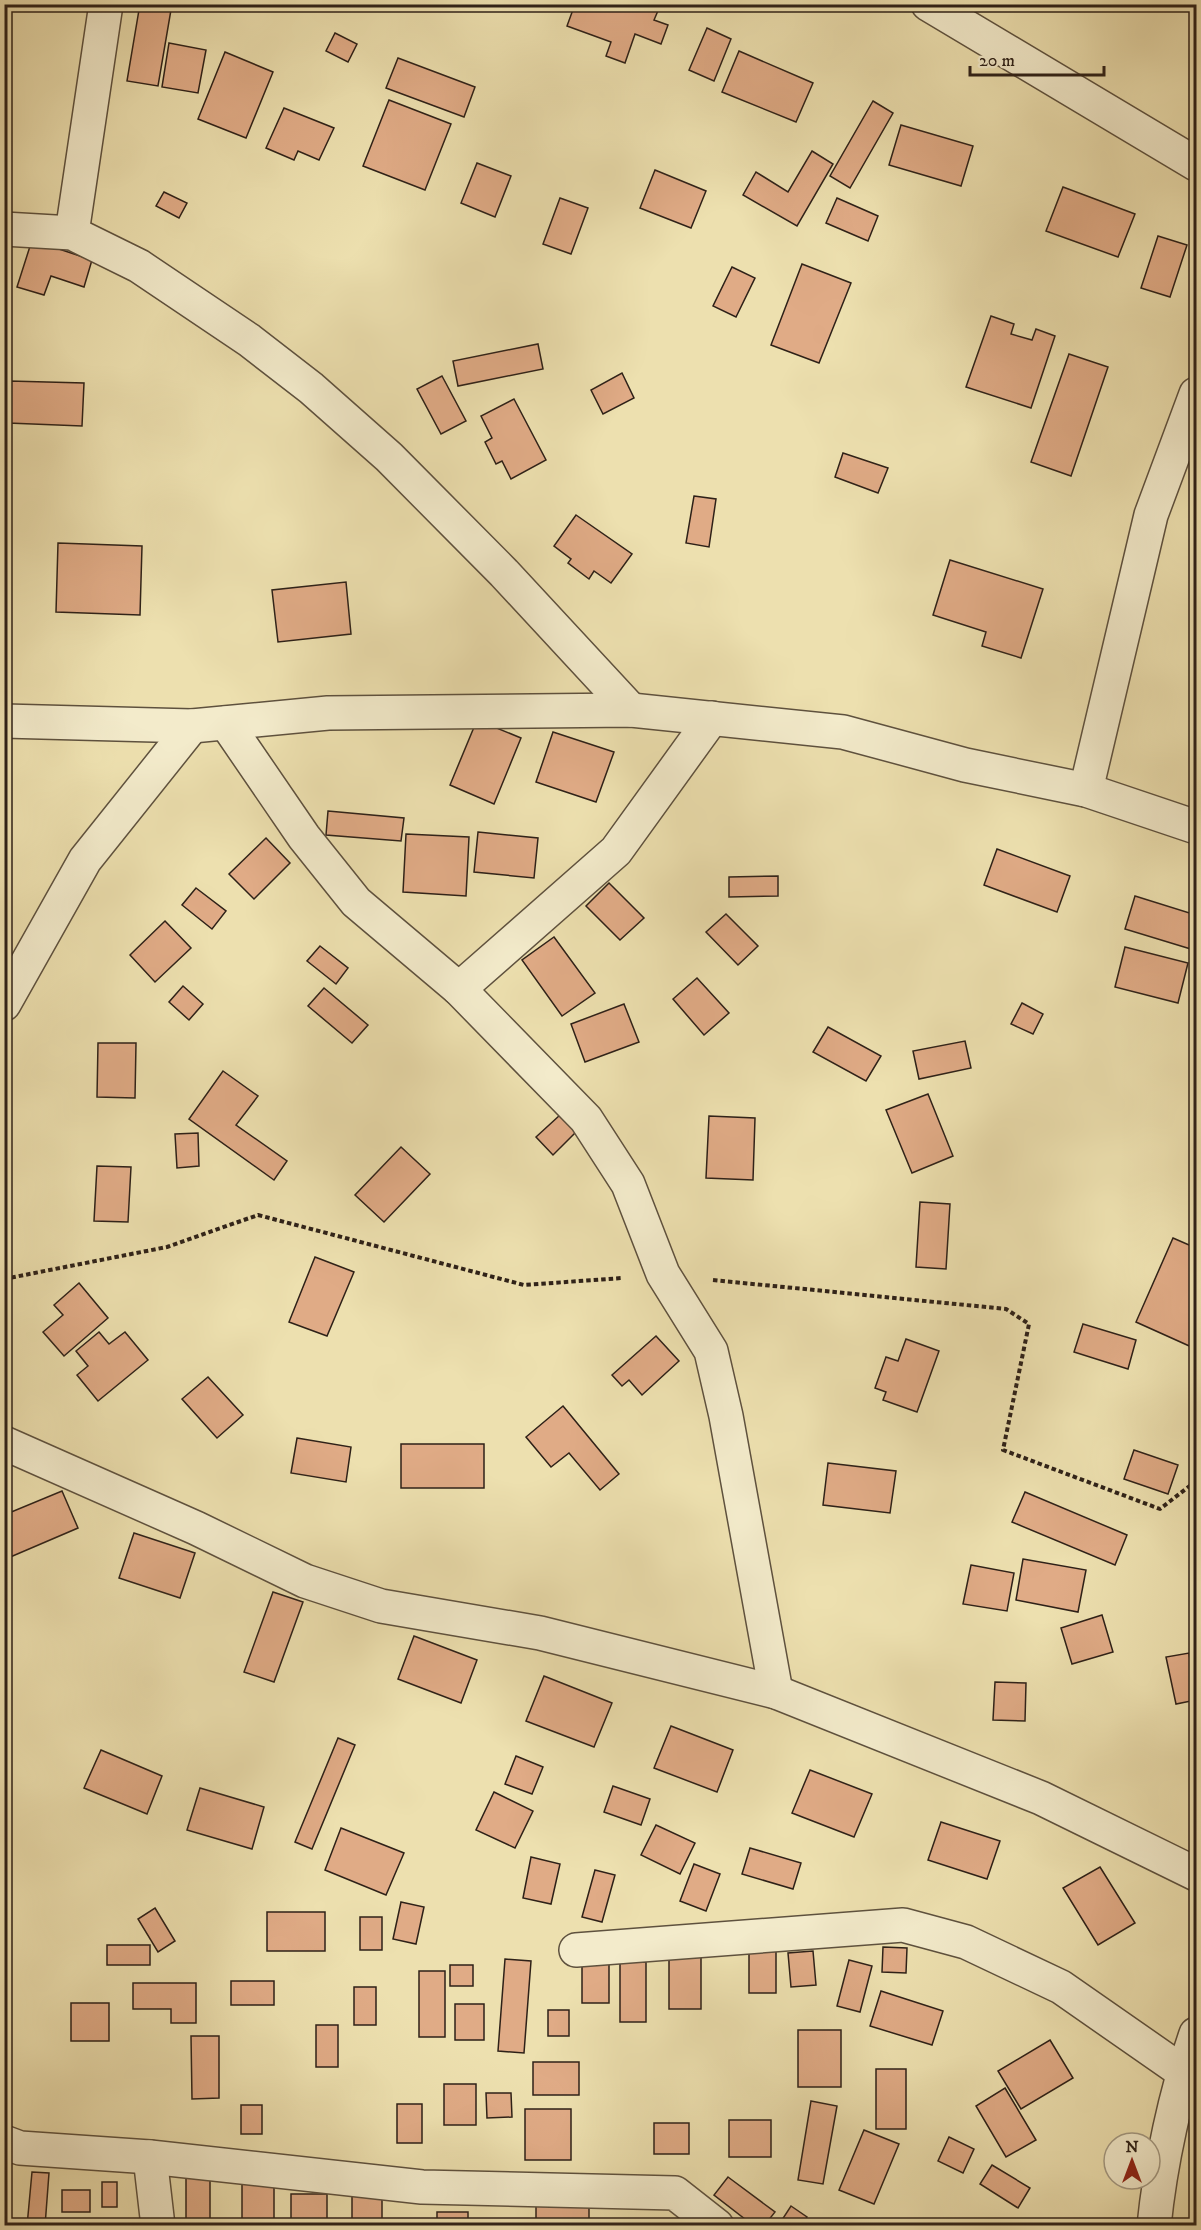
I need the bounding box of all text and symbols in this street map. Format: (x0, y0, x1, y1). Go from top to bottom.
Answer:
scale bar (970, 39, 1104, 77)
text: 20 m (979, 50, 1015, 72)
north arrow (1102, 2131, 1162, 2191)
text: N (1125, 2137, 1139, 2157)

